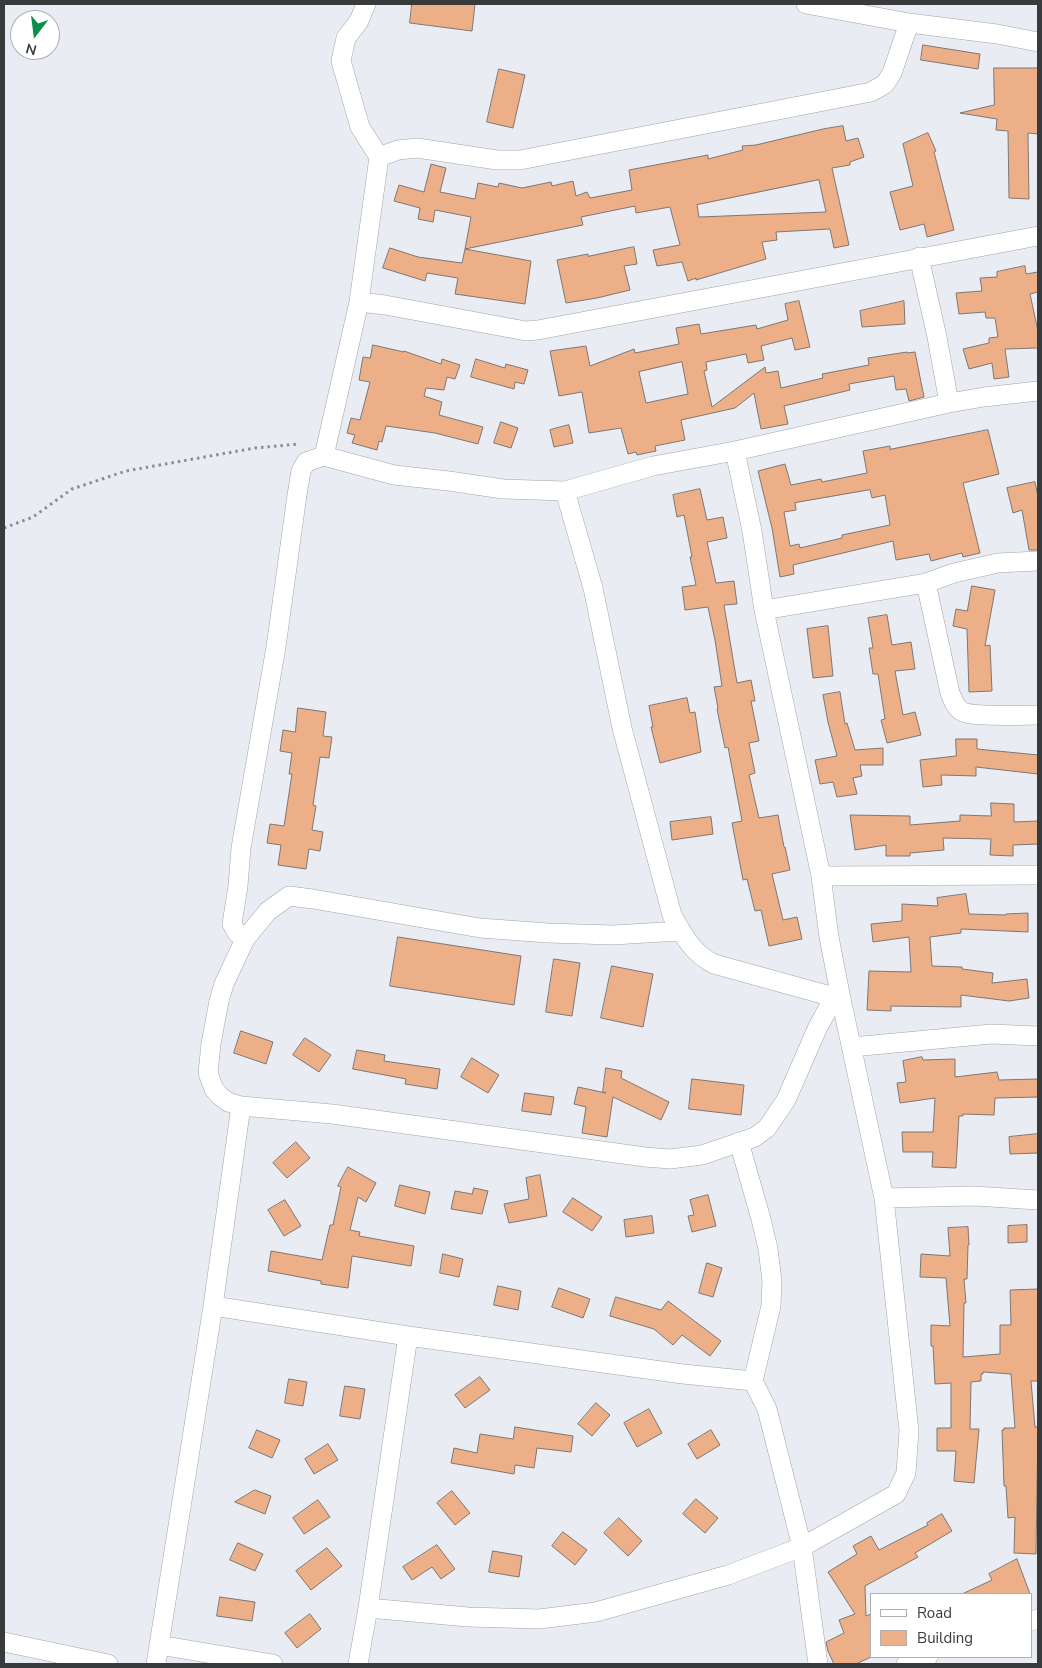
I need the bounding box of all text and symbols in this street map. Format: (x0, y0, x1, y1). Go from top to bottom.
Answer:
north arrow (10, 10, 60, 60)
text: N (24, 38, 39, 60)
legend (870, 1593, 1032, 1658)
text: Road (917, 1603, 952, 1623)
text: Building (917, 1628, 973, 1648)

